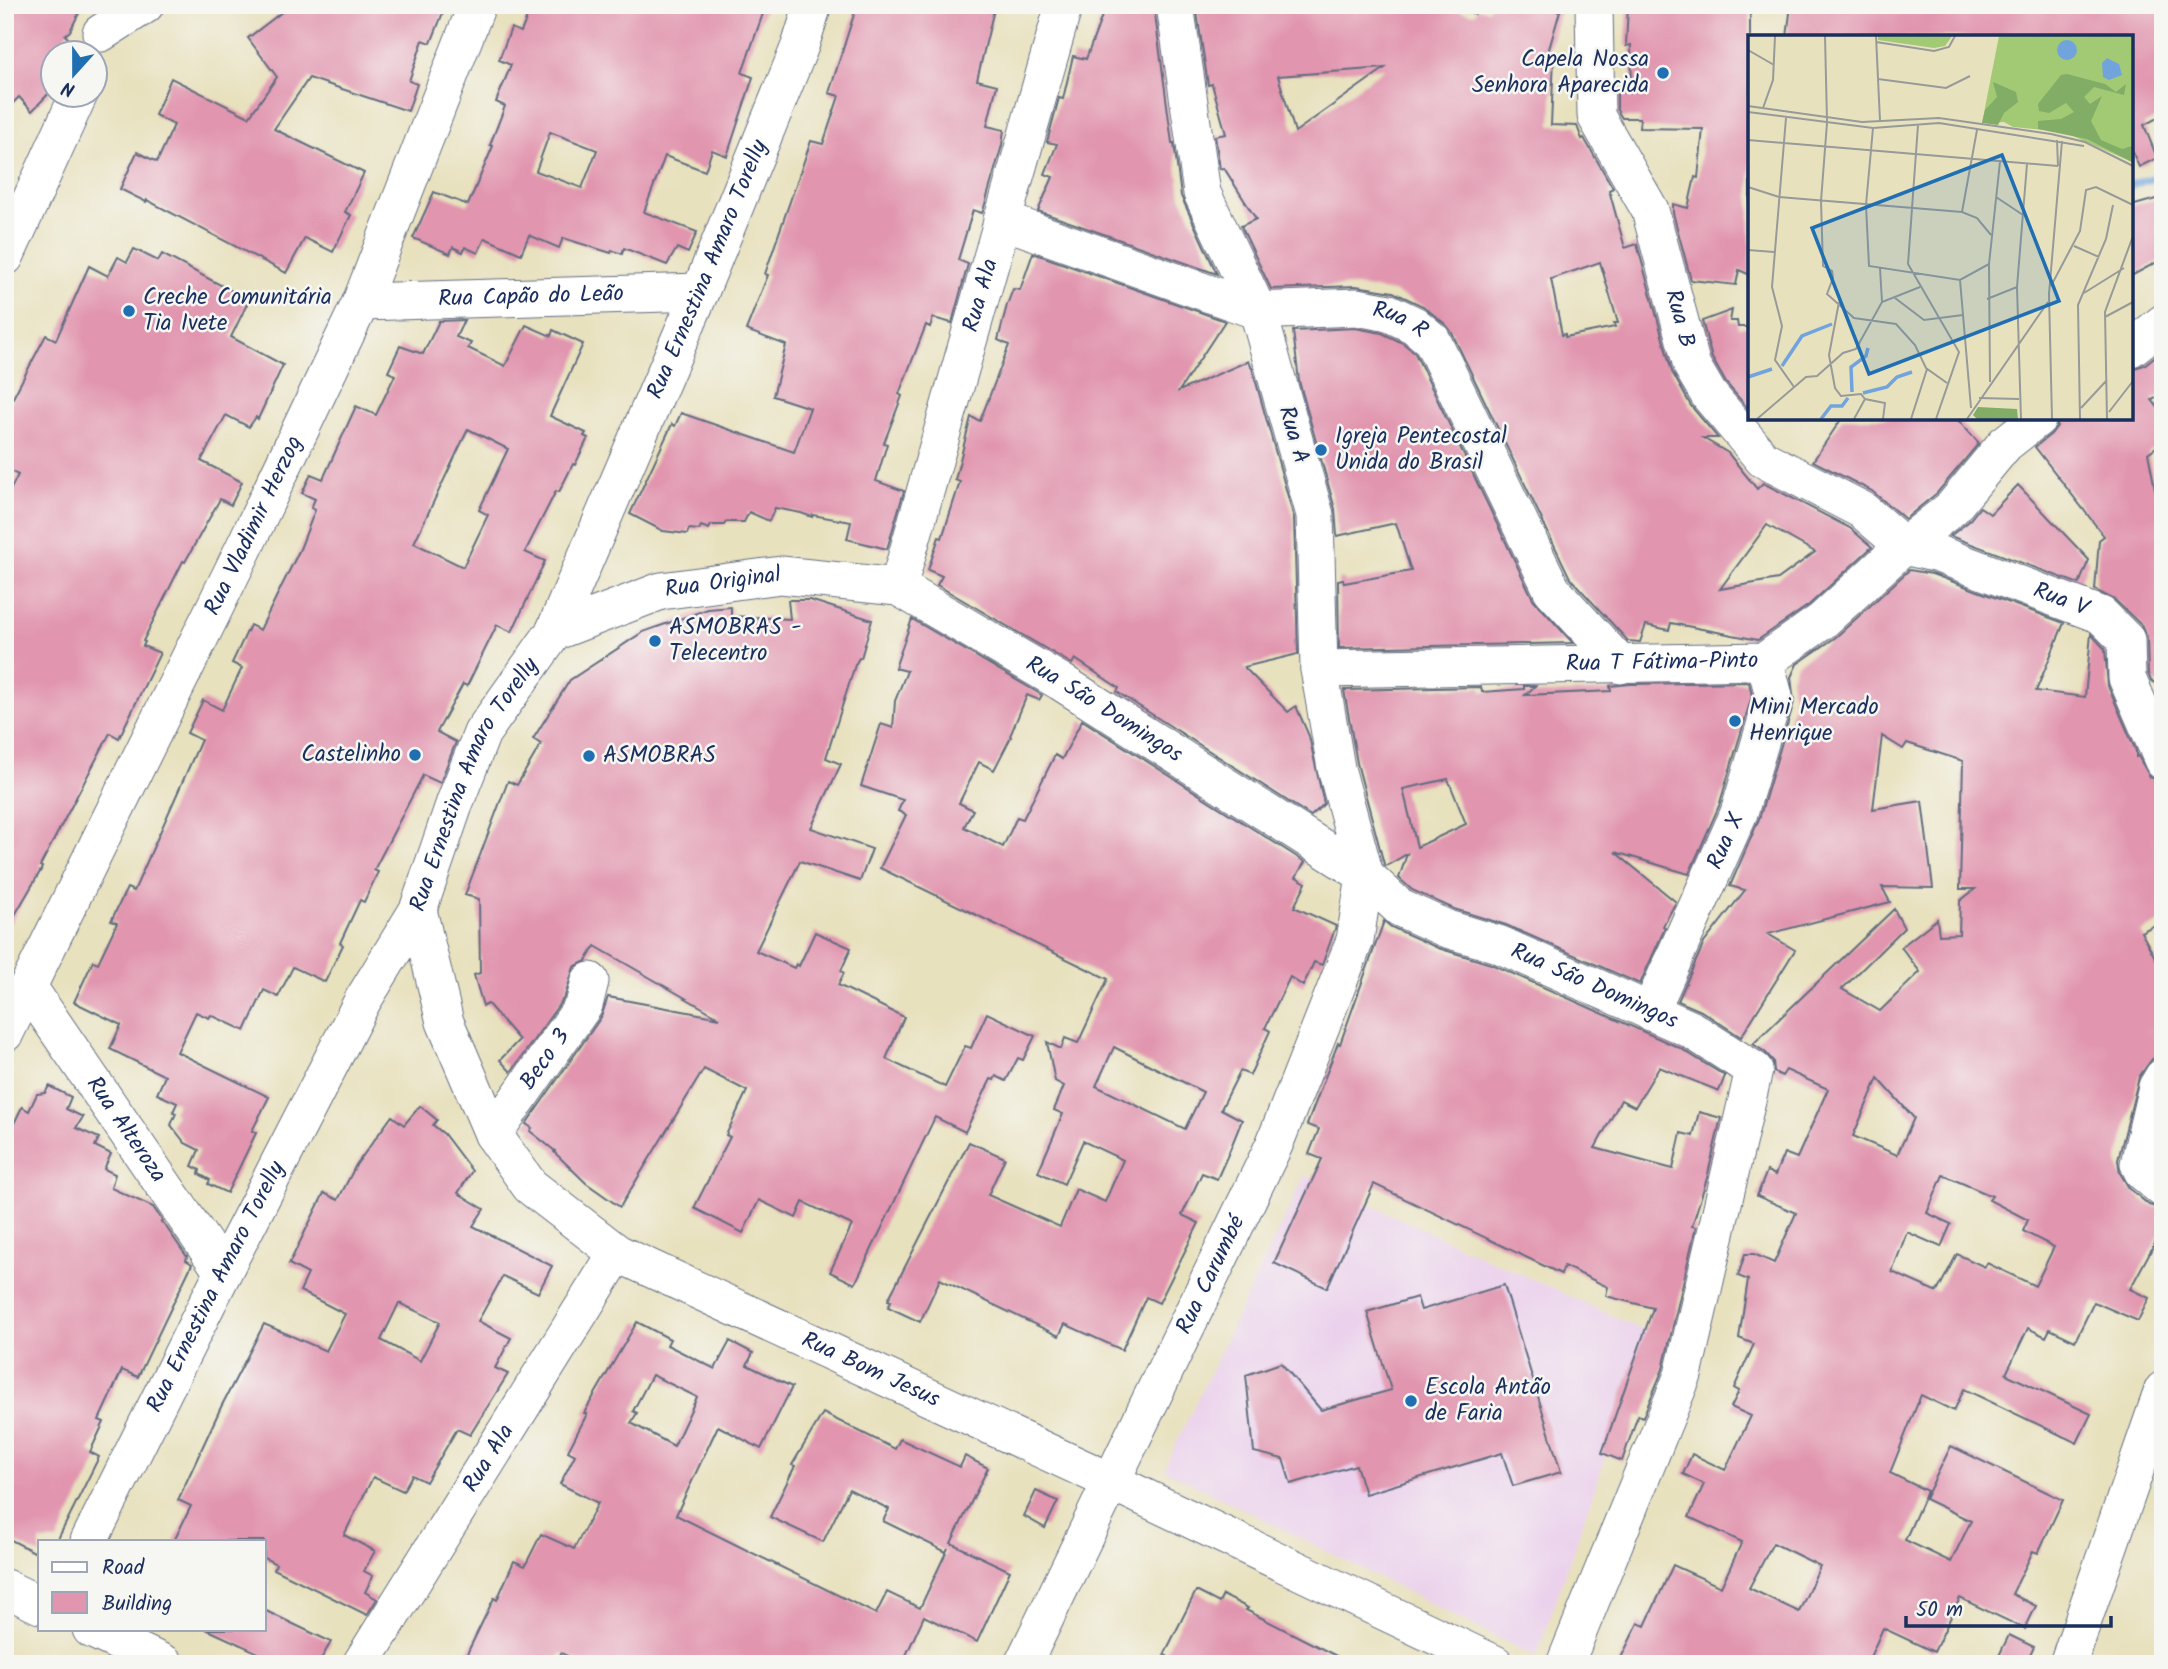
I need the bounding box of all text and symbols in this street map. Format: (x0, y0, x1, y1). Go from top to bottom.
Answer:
inset map (1748, 35, 2133, 420)
north arrow (38, 38, 108, 108)
place label: Capela Nossa Senhora Aparecida (1472, 42, 1649, 104)
marker: Capela Nossa Senhora Aparecida (1655, 65, 1671, 81)
text: N (58, 72, 80, 104)
street label: Rua Ernestina Amaro Torelly (638, 134, 778, 405)
street label: Rua Ala (954, 255, 1009, 337)
street label: Rua Capão do Leão (437, 276, 624, 318)
place label: Creche Comunitária Tia Ivete (143, 280, 332, 342)
street label: Rua B (1654, 285, 1704, 352)
street label: Rua R (1370, 292, 1436, 348)
marker: Creche Comunitária Tia Ivete (121, 303, 137, 319)
street label: Rua A (1268, 402, 1318, 468)
place label: Igreja Pentecostal Unida do Brasil (1335, 419, 1507, 481)
street label: Rua Vladimir Herzog (195, 430, 313, 622)
marker: Igreja Pentecostal Unida do Brasil (1313, 442, 1329, 458)
street label: Rua Original (663, 557, 784, 608)
street label: Rua V (2028, 573, 2095, 627)
place label: ASMOBRAS - Telecentro (669, 610, 802, 672)
marker: ASMOBRAS - Telecentro (647, 633, 663, 649)
street label: Rua T Fátima-Pinto (1565, 643, 1759, 683)
street label: Rua São Domingos (1018, 647, 1190, 773)
street label: Rua Ernestina Amaro Torelly (401, 650, 548, 917)
place label: Mini Mercado Henrique (1749, 690, 1879, 752)
marker: Mini Mercado Henrique (1727, 713, 1743, 729)
place label: Castelinho (301, 737, 401, 773)
place label: ASMOBRAS (603, 738, 716, 774)
marker: Castelinho (407, 747, 423, 763)
marker: ASMOBRAS (581, 748, 597, 764)
street label: Rua X (1698, 806, 1755, 876)
street label: Rua São Domingos (1505, 934, 1684, 1040)
street label: Beco 3 (511, 1021, 580, 1098)
street label: Rua Alteroza (76, 1069, 175, 1190)
street label: Rua Ernestina Amaro Torelly (138, 1155, 295, 1419)
street label: Rua Carumbé (1167, 1209, 1256, 1341)
street label: Rua Bom Jesus (795, 1323, 946, 1418)
place label: Escola Antão de Faria (1425, 1370, 1551, 1432)
marker: Escola Antão de Faria (1403, 1393, 1419, 1409)
street label: Rua Ala (454, 1417, 524, 1500)
legend (38, 1540, 266, 1630)
text: Road (102, 1552, 145, 1585)
scale bar (1906, 1585, 2110, 1629)
text: Building (102, 1588, 172, 1621)
text: 50 m (1916, 1594, 1963, 1627)

